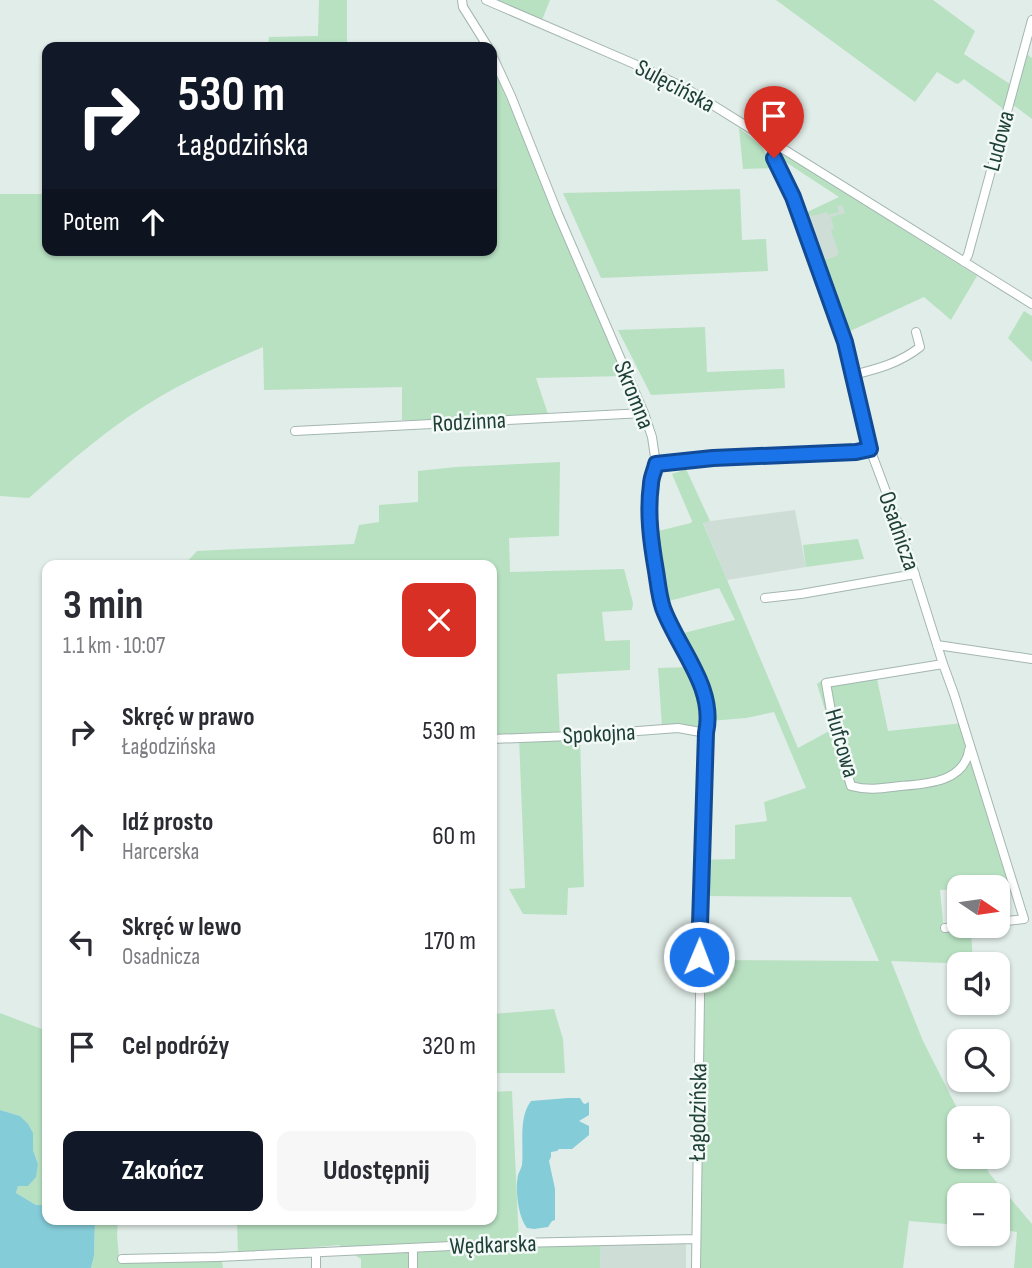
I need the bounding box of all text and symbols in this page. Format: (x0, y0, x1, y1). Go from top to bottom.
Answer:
street label: Sulęcińska (630, 53, 720, 119)
text: 530 m (178, 66, 285, 125)
icon: right (63, 70, 154, 161)
pin (744, 86, 804, 158)
icon: arrive (755, 97, 793, 135)
street label: Ludowa (977, 108, 1021, 174)
text: Łagodzińska (178, 126, 309, 165)
icon: ahead (134, 203, 172, 241)
text: Potem (63, 207, 120, 238)
street label: Skromna (607, 357, 661, 433)
street label: Rodzinna (431, 406, 507, 438)
street label: Osadnicza (872, 488, 926, 574)
text: 3 min (63, 580, 143, 631)
button: close (402, 583, 476, 657)
text: 1.1 km · 10:07 (63, 632, 165, 660)
text: Skręć w prawo (122, 702, 255, 733)
street label: Hufcowa (818, 705, 866, 781)
icon: right (63, 713, 101, 751)
text: 530 m (422, 716, 476, 747)
street label: Spokojna (562, 718, 636, 750)
text: Łagodzińska (122, 733, 216, 761)
text: Idź prosto (122, 807, 213, 838)
icon: ahead (63, 818, 101, 856)
text: 60 m (432, 821, 476, 852)
text: Harcerska (122, 838, 199, 866)
north arrow (947, 875, 1010, 938)
map controls (947, 875, 1010, 1246)
text: Skręć w lewo (122, 912, 242, 943)
position arrow (662, 920, 736, 994)
icon: left (63, 923, 101, 961)
text: 170 m (424, 926, 476, 957)
text: Osadnicza (122, 943, 200, 971)
button: sound (947, 952, 1010, 1015)
icon: arrive (63, 1028, 101, 1066)
button: search (947, 1029, 1010, 1092)
text: Cel podróży (122, 1031, 229, 1062)
text: 320 m (422, 1031, 476, 1062)
street label: Łagodzińska (683, 1063, 713, 1162)
button: + (947, 1106, 1010, 1169)
button: Zakończ (63, 1131, 263, 1211)
button: Udostępnij (277, 1131, 476, 1211)
button: − (947, 1183, 1010, 1246)
street label: Wędkarska (449, 1229, 537, 1261)

